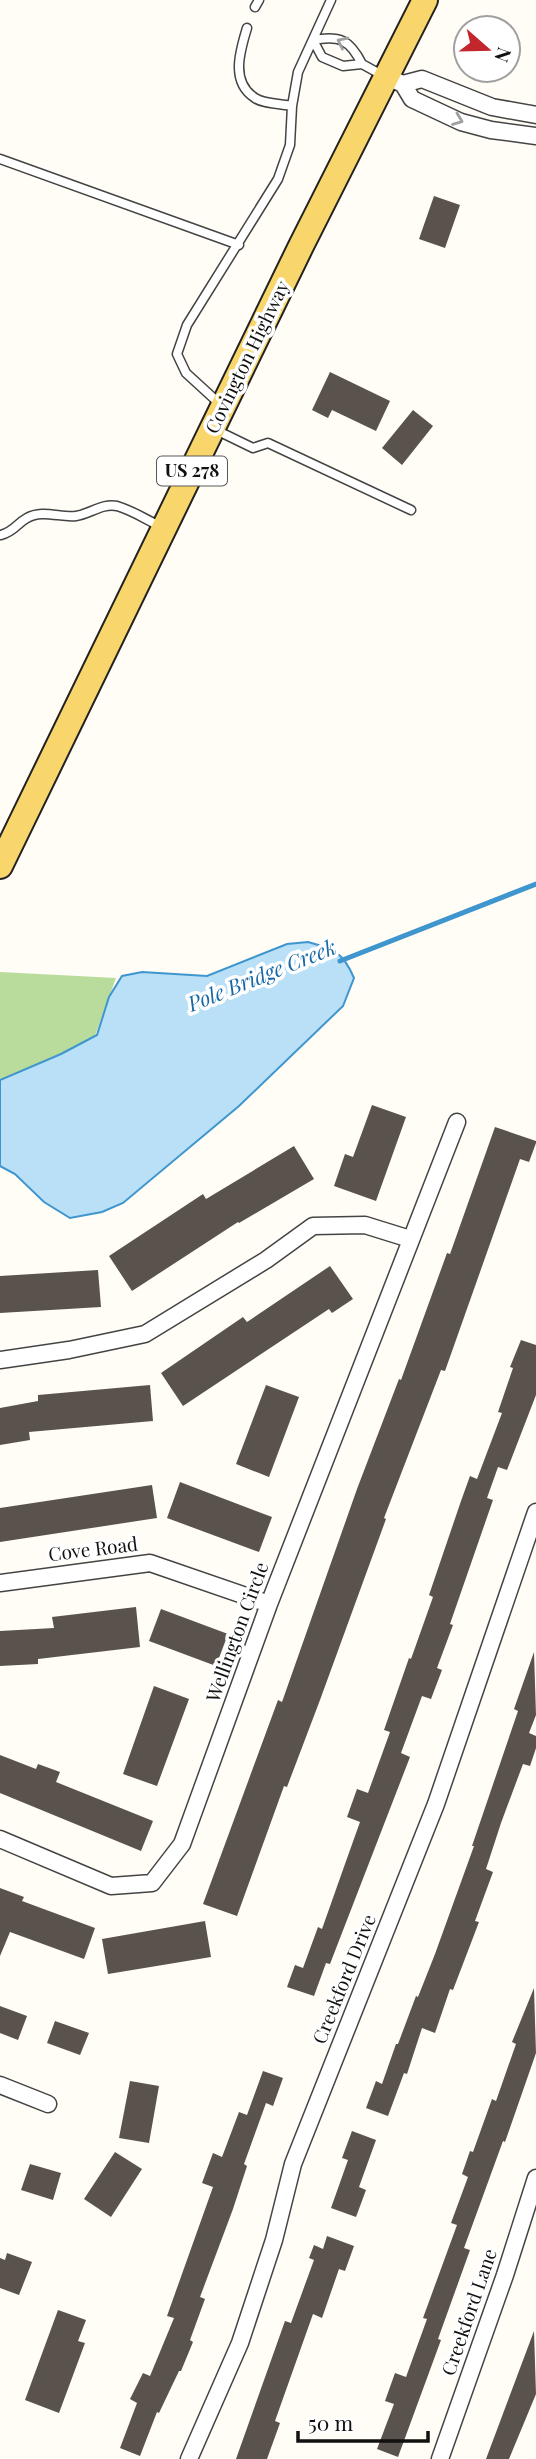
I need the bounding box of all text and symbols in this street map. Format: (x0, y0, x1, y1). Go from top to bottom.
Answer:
north arrow (452, 14, 522, 84)
one-way arrow (337, 36, 349, 50)
text: N (489, 44, 518, 66)
one-way arrow (451, 111, 463, 125)
street label: Covington Highway (198, 275, 295, 437)
road number: US 278 (157, 457, 227, 486)
water label: Pole Bridge Creek (182, 932, 340, 1017)
street label: Cove Road (47, 1530, 139, 1566)
street label: Wellington Circle (198, 1558, 273, 1706)
street label: Creekford Drive (305, 1910, 381, 2047)
street label: Creekford Lane (434, 2245, 502, 2379)
scale bar (298, 2400, 428, 2444)
text: 50 m (308, 2408, 354, 2436)

